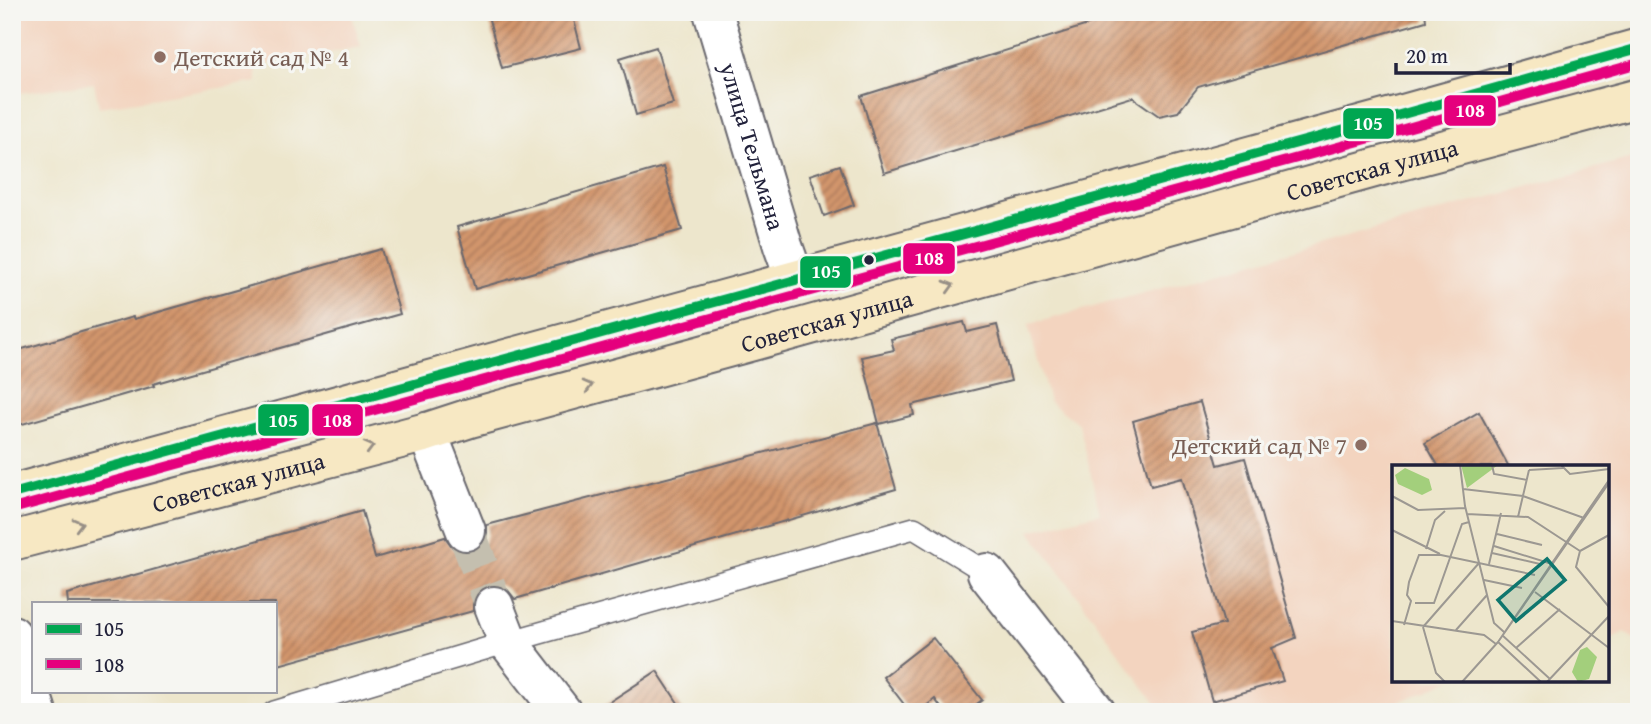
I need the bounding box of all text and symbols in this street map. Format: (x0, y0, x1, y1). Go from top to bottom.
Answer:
scale bar (1396, 32, 1509, 76)
place label: Детский сад № 4 (173, 40, 349, 75)
text: 20 m (1406, 40, 1448, 71)
marker: Детский сад № 4 (152, 49, 168, 65)
street label: улица Тельмана (711, 57, 795, 235)
line badge: 108 (1443, 94, 1497, 127)
text: 108 (1455, 96, 1485, 124)
line badge: 105 (1342, 107, 1395, 140)
text: 105 (1353, 109, 1383, 137)
street label: Советская улица (1282, 129, 1462, 209)
line badge: 108 (902, 242, 956, 275)
text: 108 (914, 244, 944, 272)
unlabelled marker (862, 253, 876, 267)
line badge: 105 (799, 255, 852, 289)
text: 105 (811, 257, 841, 285)
street label: Советская улица (737, 280, 917, 361)
one-way arrow (943, 280, 955, 295)
one-way arrow (582, 380, 594, 394)
line badge: 105 (257, 403, 310, 437)
line badge: 108 (311, 403, 364, 437)
text: 105 (268, 406, 298, 434)
text: 108 (322, 406, 352, 434)
place label: Детский сад № 7 (1171, 428, 1347, 463)
marker: Детский сад № 7 (1353, 437, 1369, 453)
one-way arrow (363, 441, 375, 455)
street label: Советская улица (148, 442, 329, 521)
inset map (1392, 465, 1609, 682)
one-way arrow (72, 518, 84, 532)
legend (32, 602, 276, 692)
text: 105 (94, 613, 124, 644)
text: 108 (94, 649, 124, 680)

